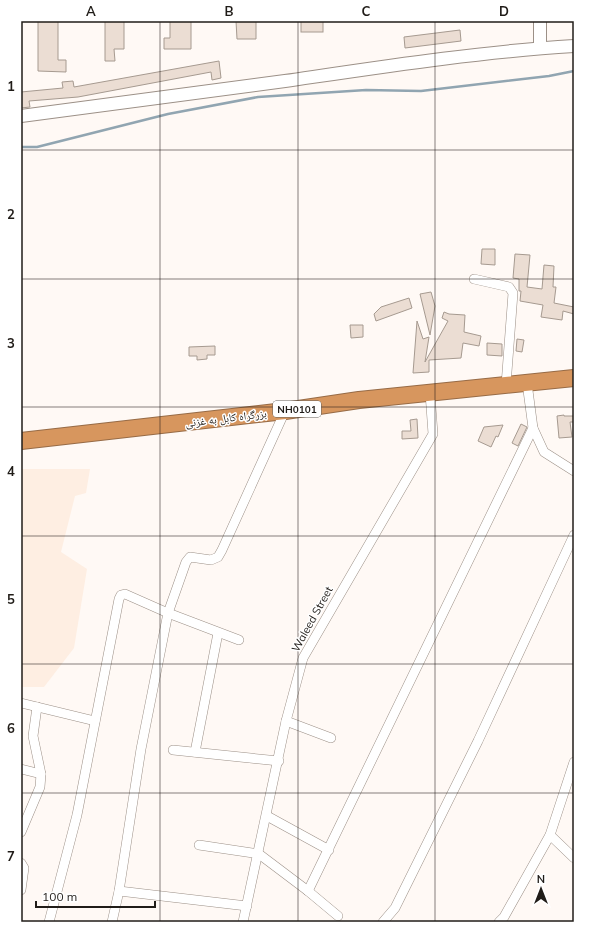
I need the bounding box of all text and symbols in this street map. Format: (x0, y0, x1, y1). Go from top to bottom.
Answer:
text: A (86, 3, 96, 19)
text: B (225, 3, 234, 19)
text: C (362, 3, 371, 19)
text: D (499, 3, 509, 19)
text: 1 (7, 78, 15, 94)
text: 2 (7, 206, 15, 222)
text: 3 (7, 335, 15, 351)
road number: NH0101 (273, 401, 321, 417)
street label: بزرگراه کابل به غزنی (184, 406, 268, 430)
text: 4 (7, 463, 15, 479)
street label: Waleed Street (288, 584, 336, 654)
text: 5 (7, 591, 15, 607)
text: 6 (7, 720, 15, 736)
text: 7 (7, 848, 15, 864)
north arrow (521, 869, 561, 909)
text: N (537, 872, 545, 886)
scale bar (36, 883, 155, 909)
text: 100 m (42, 889, 77, 904)

